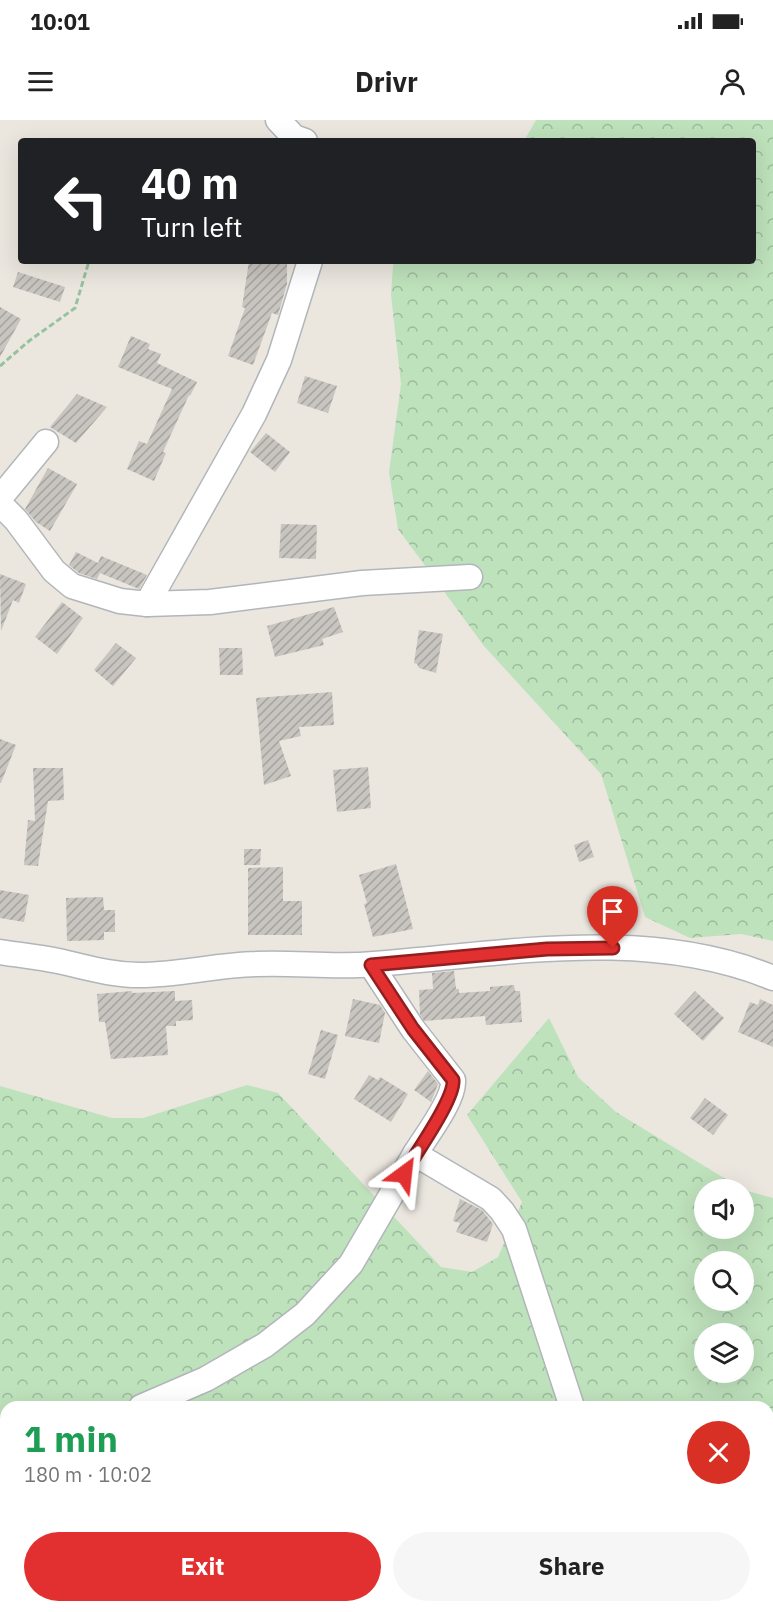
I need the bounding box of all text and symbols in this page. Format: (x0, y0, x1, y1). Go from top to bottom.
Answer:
text: 10:01 (30, 7, 90, 36)
text: Drivr (355, 64, 418, 99)
icon: menu (24, 65, 57, 98)
icon: person (716, 65, 749, 98)
text: 40 m (141, 156, 239, 211)
icon: left (42, 162, 120, 240)
text: Turn left (141, 209, 242, 244)
pin (587, 886, 638, 948)
icon: arrive (596, 895, 629, 928)
position arrow (372, 1142, 436, 1206)
map controls (694, 1179, 754, 1383)
button: sound (694, 1179, 754, 1239)
button: search (694, 1251, 754, 1311)
button: layers (694, 1323, 754, 1383)
text: 1 min (24, 1415, 118, 1462)
button: close (687, 1421, 750, 1484)
text: 180 m · 10:02 (24, 1461, 152, 1488)
button: Exit (24, 1532, 381, 1601)
button: Share (393, 1532, 750, 1601)

